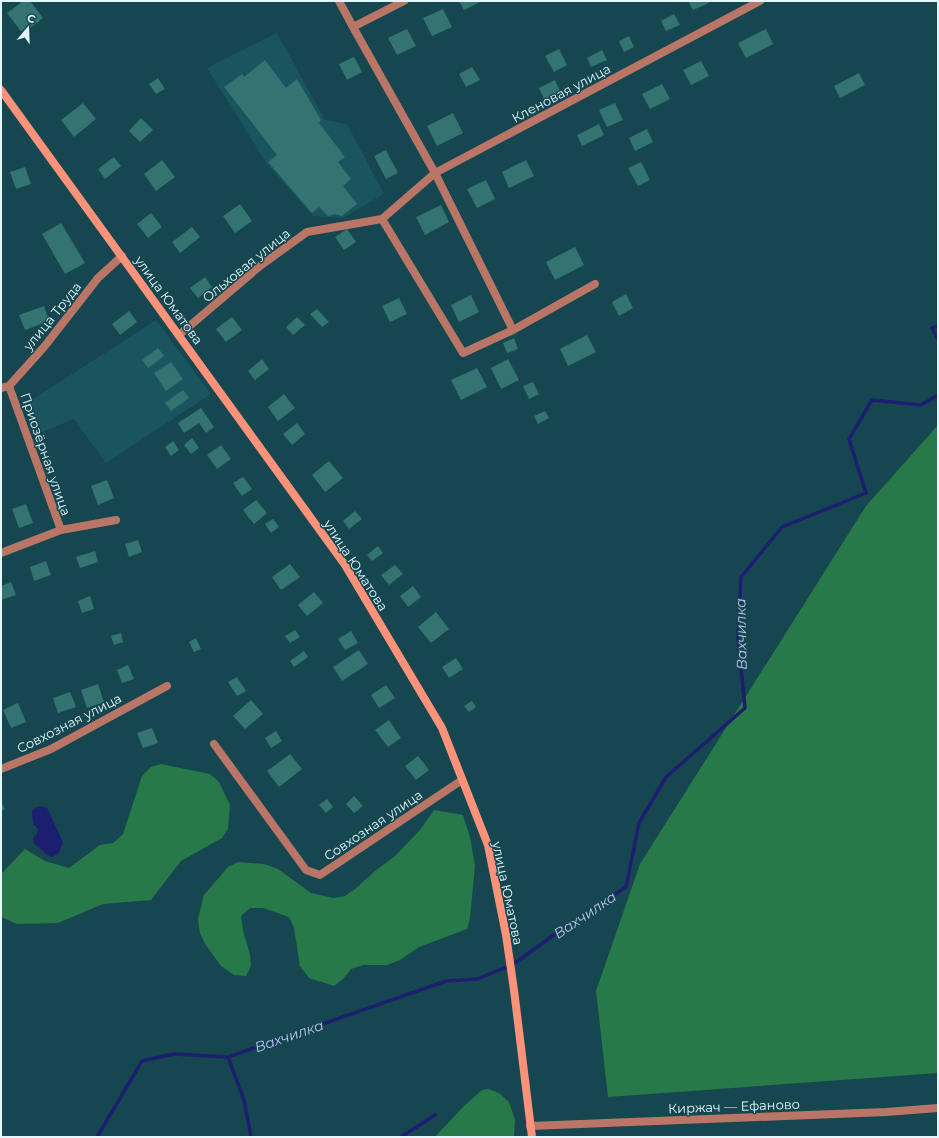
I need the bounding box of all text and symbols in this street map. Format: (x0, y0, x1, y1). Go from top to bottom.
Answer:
north arrow (8, 8, 48, 48)
text: С (25, 11, 37, 26)
street label: Кленовая улица (509, 60, 613, 126)
street label: Ольховая улица (199, 225, 293, 305)
street label: улица Юматова (131, 252, 207, 347)
street label: улица Труда (19, 279, 84, 354)
street label: Приозёрная улица (17, 390, 75, 518)
street label: улица Юматова (320, 516, 391, 614)
water label: Вахчилка (731, 598, 751, 670)
street label: Совхозная улица (14, 690, 124, 756)
street label: Совхозная улица (321, 786, 425, 864)
street label: улица Юматова (489, 839, 527, 946)
water label: Вахчилка (550, 887, 620, 943)
water label: Вахчилка (252, 1016, 326, 1056)
street label: Киржач — Ефаново (668, 1096, 800, 1116)

